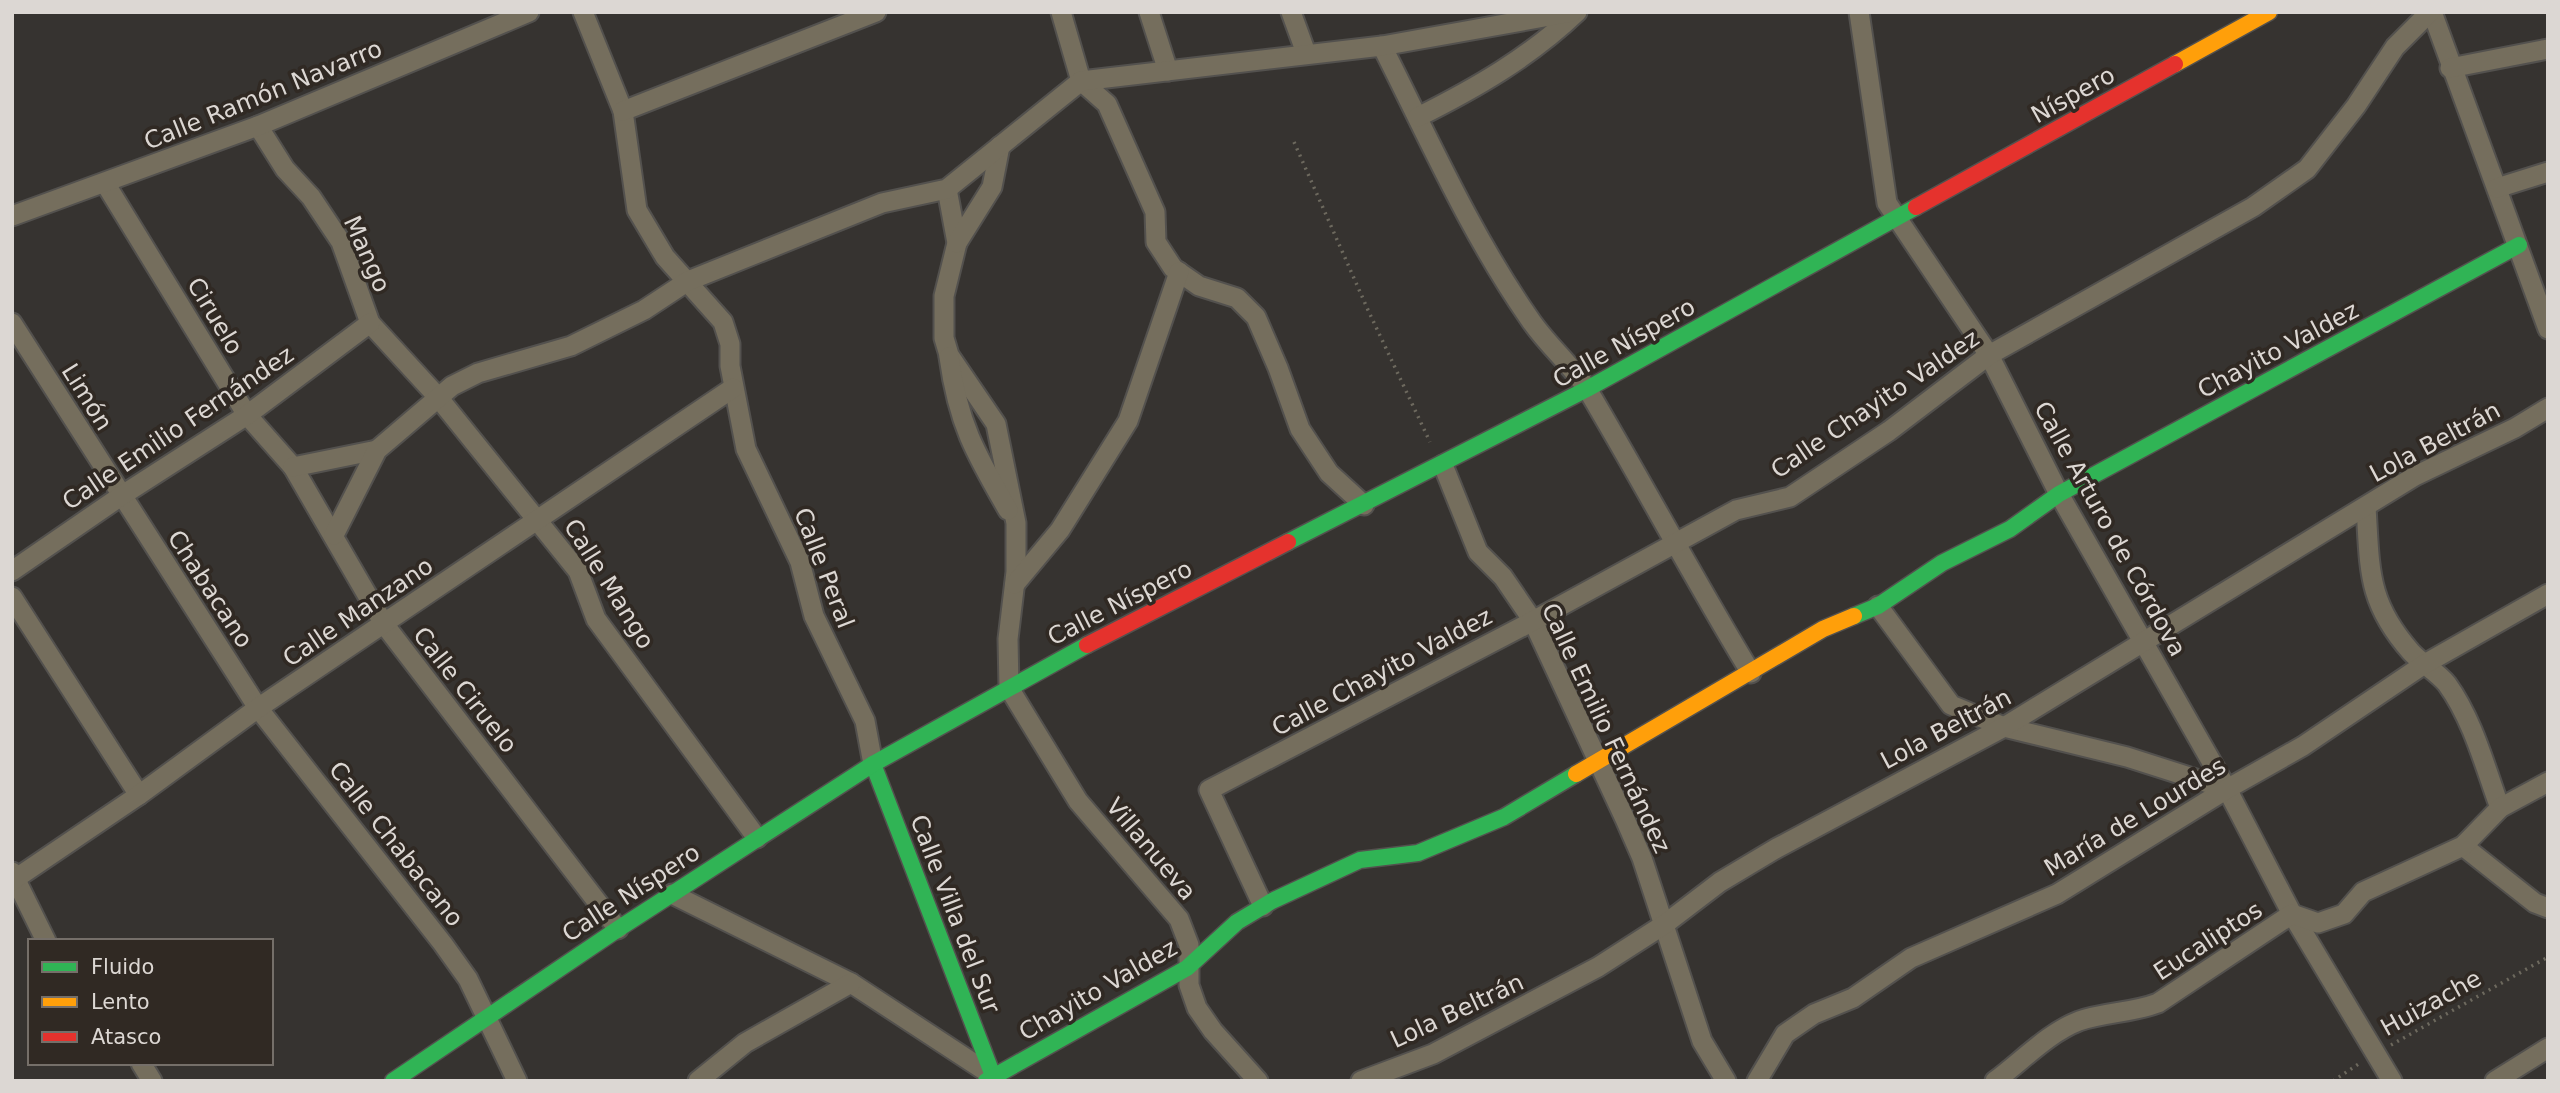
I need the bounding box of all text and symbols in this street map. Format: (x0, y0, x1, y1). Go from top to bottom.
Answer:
street label: Calle Ramón Navarro (140, 34, 386, 156)
street label: Níspero (2026, 61, 2120, 129)
street label: Mango (338, 212, 396, 296)
street label: Ciruelo (181, 273, 249, 359)
street label: Calle Níspero (1548, 292, 1700, 394)
street label: Chayito Valdez (2193, 296, 2363, 404)
street label: Calle Chayito Valdez (1766, 324, 1984, 484)
street label: Calle Emilio Fernández (57, 340, 299, 516)
street label: Limón (56, 358, 118, 436)
street label: Lola Beltrán (2365, 396, 2505, 488)
street label: Calle Arturo de Córdova (2028, 397, 2192, 661)
street label: Calle Peral (788, 504, 860, 632)
street label: Calle Mango (558, 514, 660, 654)
street label: Chabacano (162, 525, 258, 653)
street label: Calle Manzano (278, 551, 438, 673)
street label: Calle Níspero (1043, 555, 1197, 651)
street label: Calle Emilio Fernández (1536, 599, 1676, 857)
street label: Calle Chayito Valdez (1267, 602, 1497, 742)
street label: Calle Ciruelo (407, 622, 523, 758)
street label: Lola Beltrán (1876, 683, 2016, 775)
street label: María de Lourdes (2039, 752, 2231, 882)
street label: Calle Chabacano (323, 756, 469, 932)
street label: Villanueva (1100, 792, 1202, 906)
street label: Calle Villa del Sur (904, 811, 1006, 1017)
street label: Calle Níspero (557, 838, 705, 948)
street label: Eucaliptos (2149, 896, 2267, 986)
street label: Chayito Valdez (1014, 933, 1182, 1047)
legend (28, 939, 273, 1065)
text: Fluido (91, 955, 154, 979)
street label: Huizache (2376, 964, 2486, 1042)
street label: Lola Beltrán (1386, 968, 1528, 1054)
text: Lento (91, 990, 150, 1014)
text: Atasco (91, 1025, 161, 1049)

